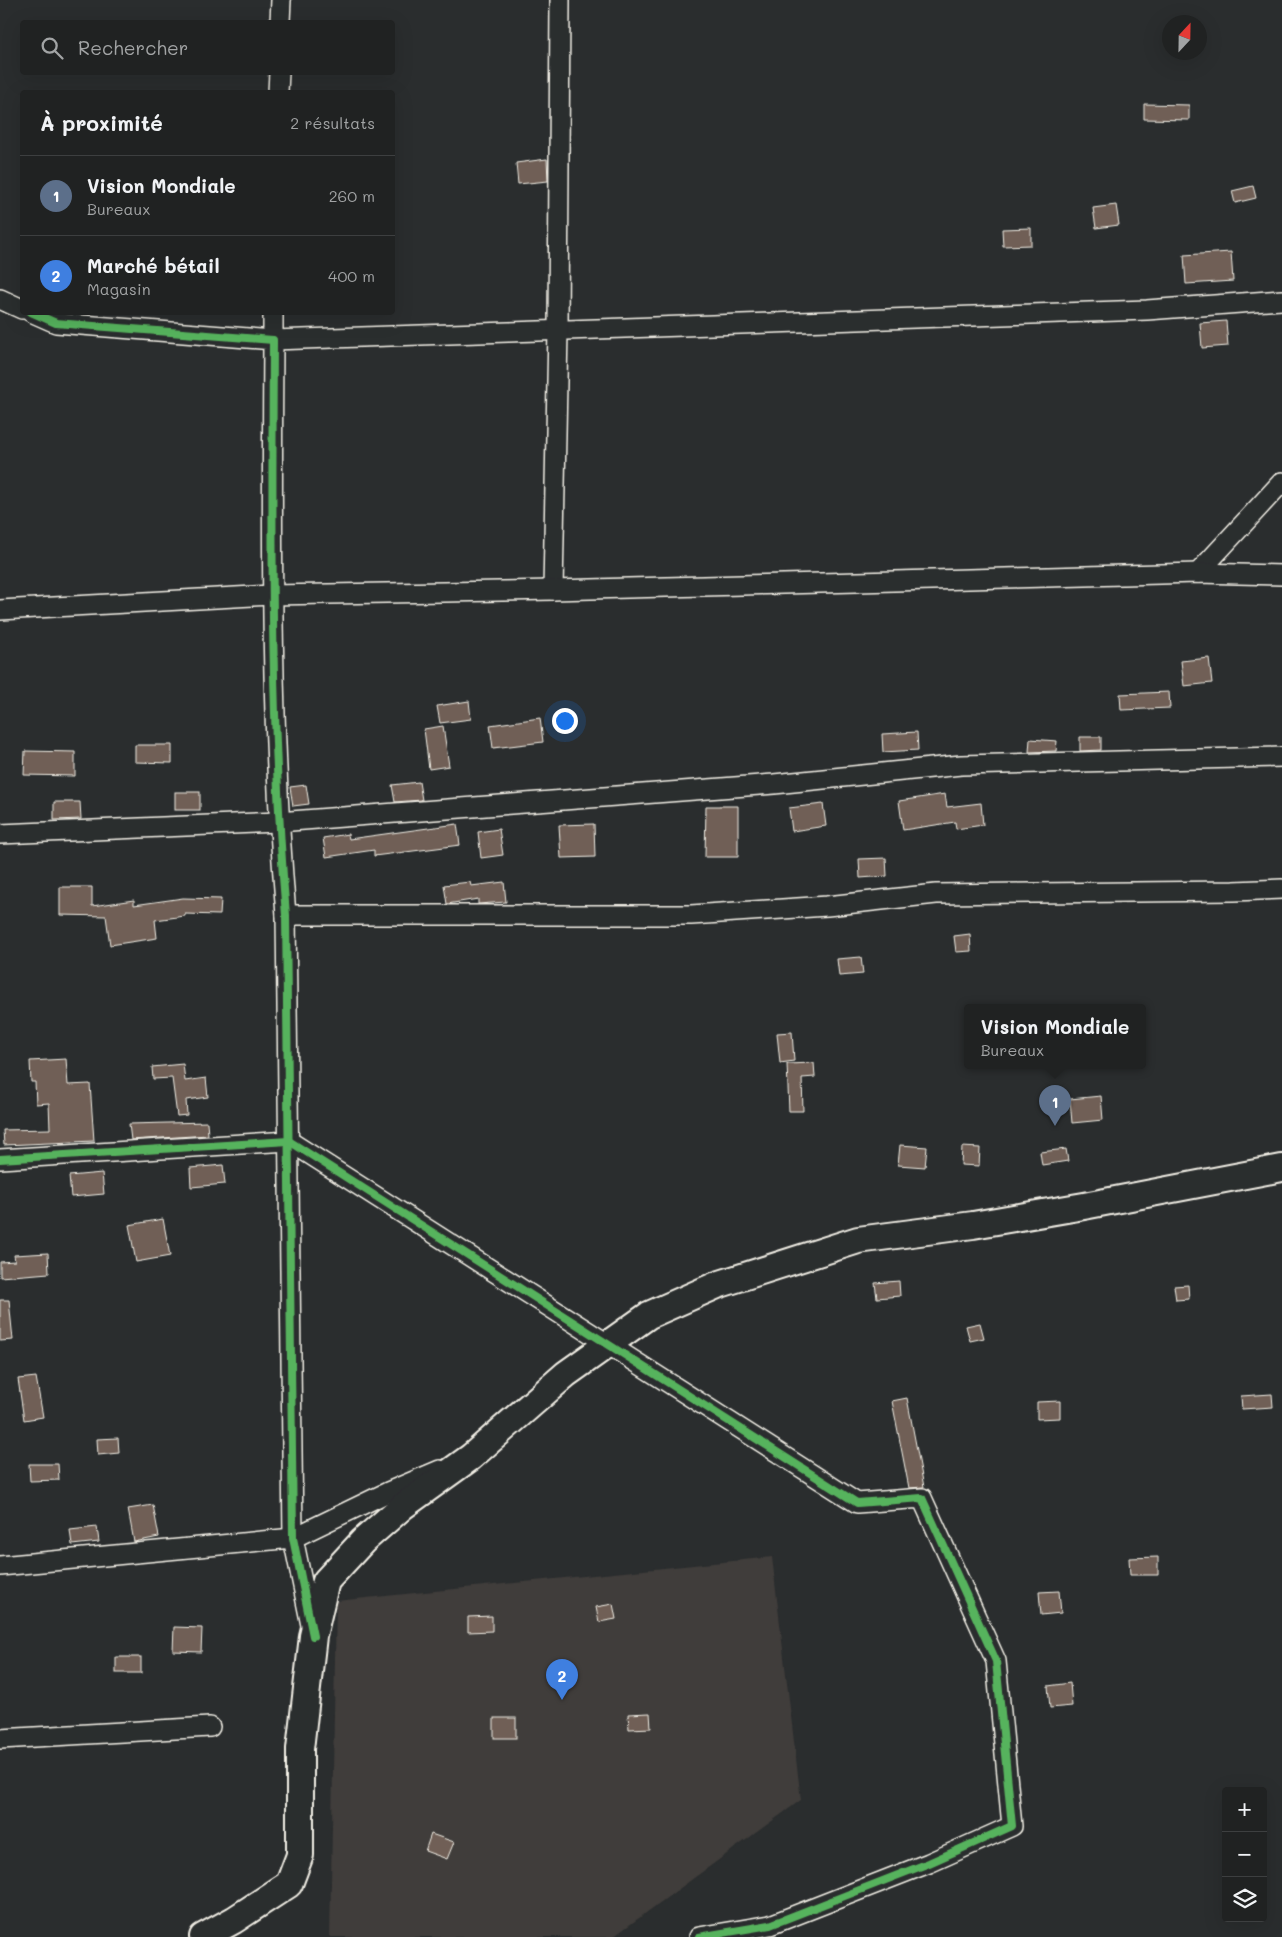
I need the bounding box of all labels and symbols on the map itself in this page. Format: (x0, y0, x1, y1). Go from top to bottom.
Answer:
north arrow (1162, 15, 1207, 60)
your location (552, 708, 578, 734)
pin: 1 (1039, 1085, 1071, 1126)
pin: 2 (546, 1659, 578, 1700)

